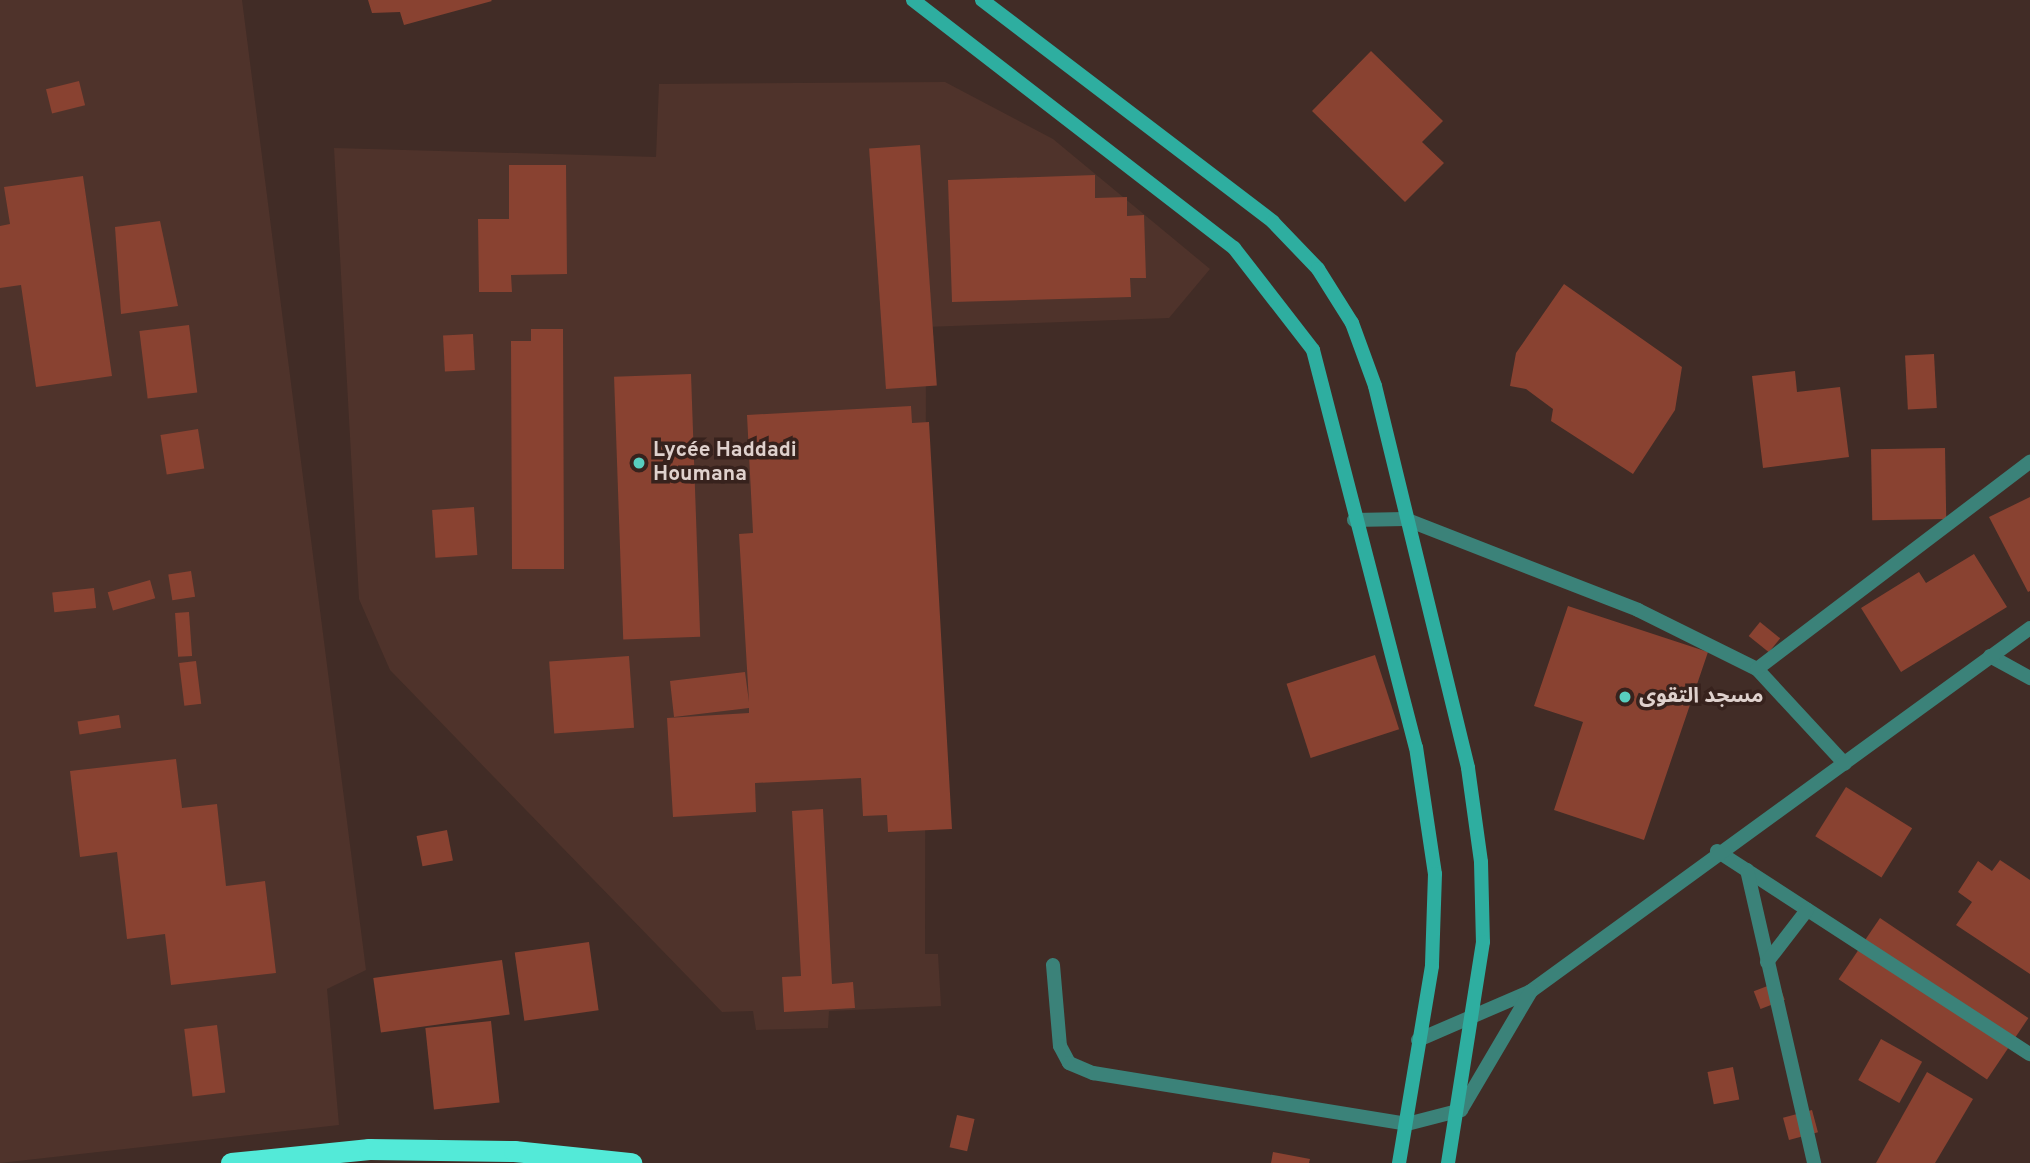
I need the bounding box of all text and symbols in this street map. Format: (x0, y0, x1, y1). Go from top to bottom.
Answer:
place label: Lycée Haddadi Houmana (653, 438, 797, 488)
marker: Lycée Haddadi Houmana (631, 455, 647, 471)
place label: مسجد التقوى (1639, 684, 1764, 710)
marker: مسجد التقوى (1617, 689, 1633, 705)

